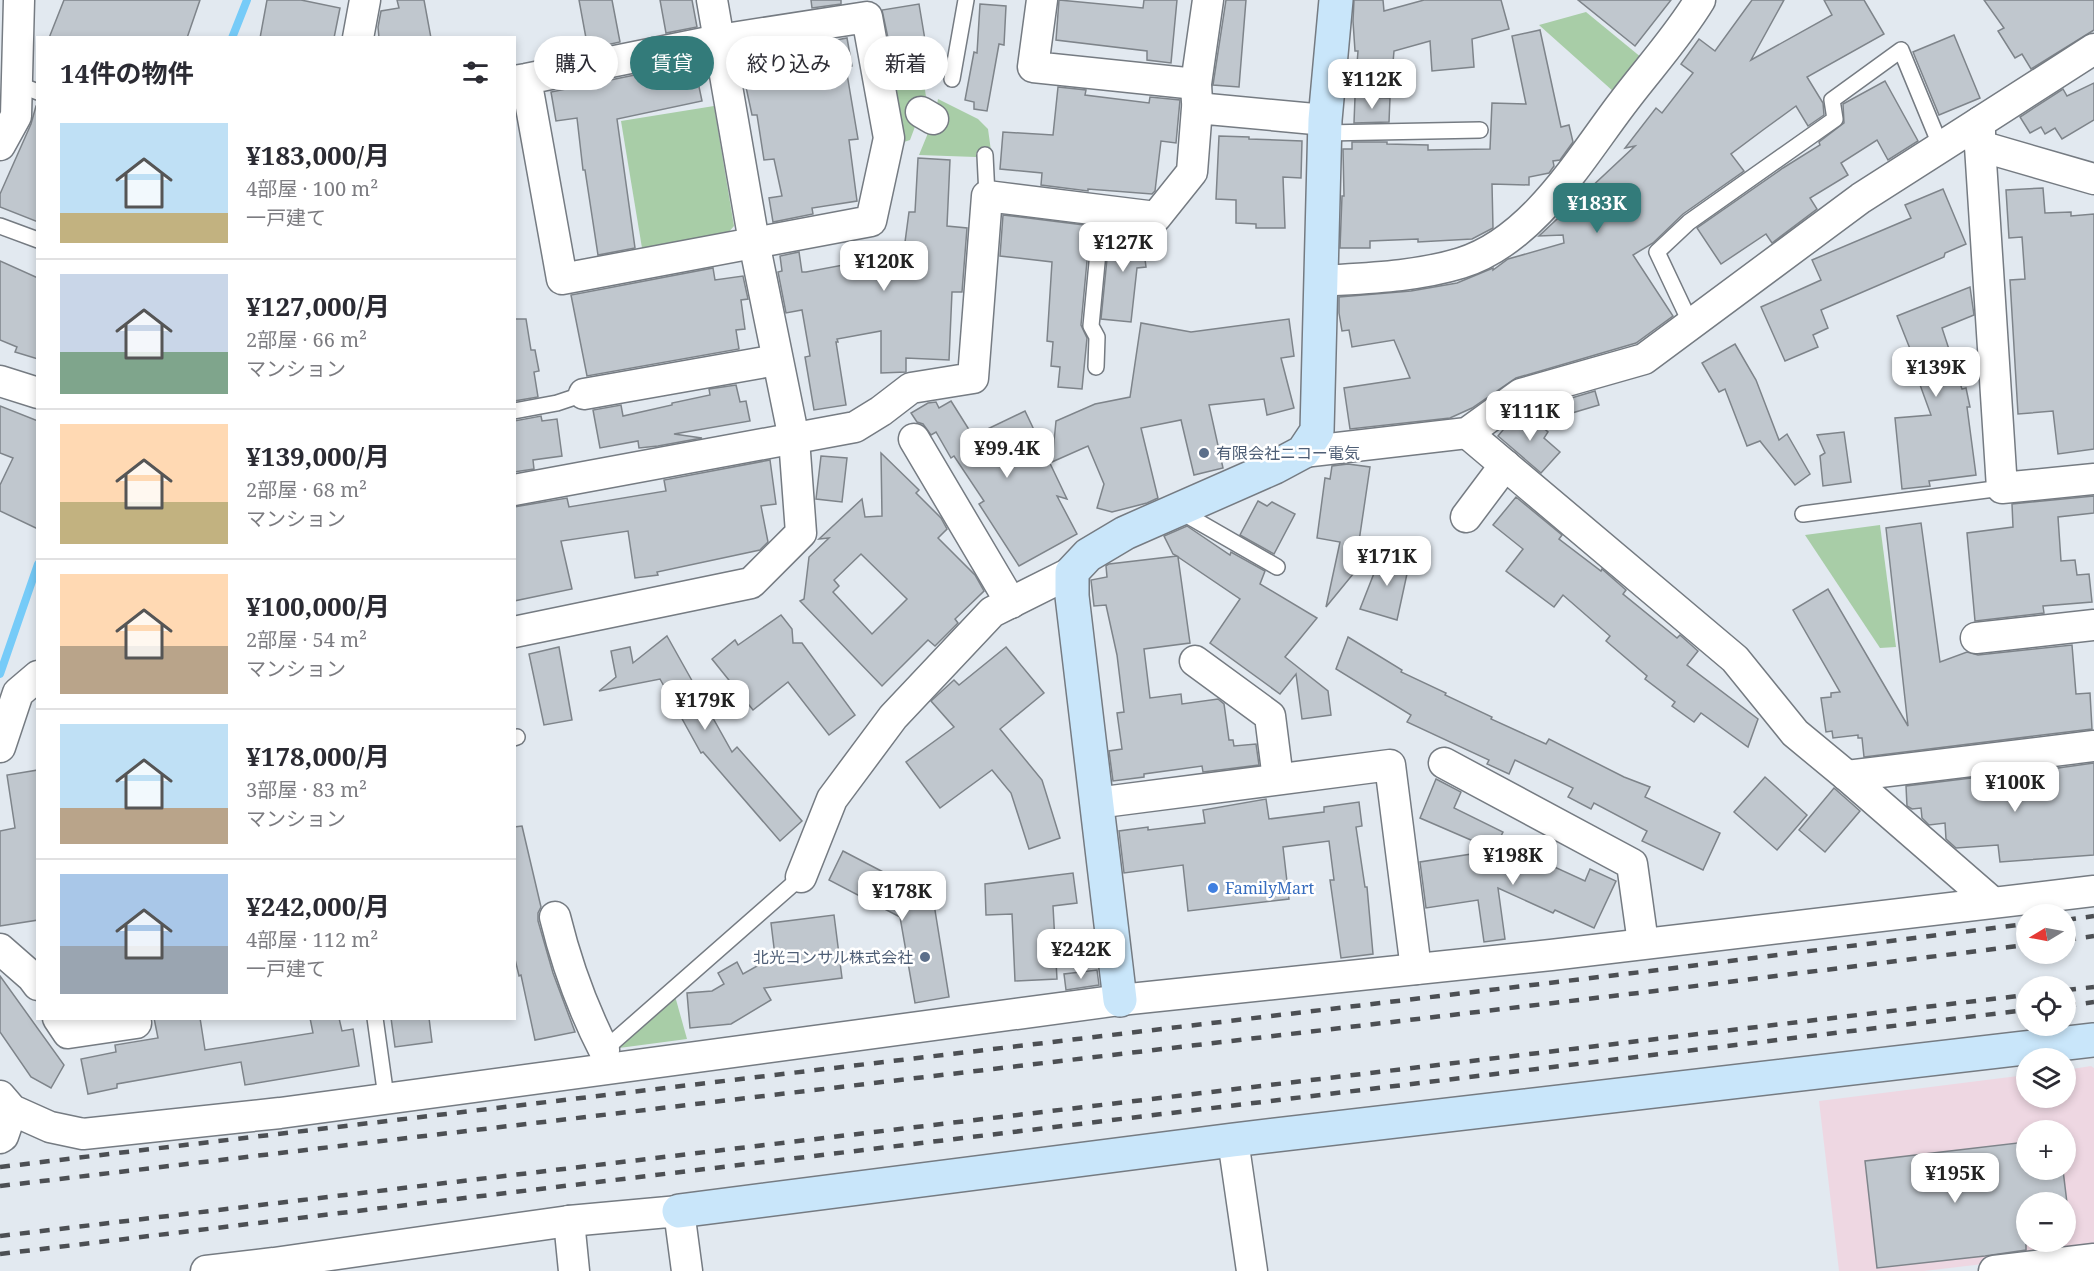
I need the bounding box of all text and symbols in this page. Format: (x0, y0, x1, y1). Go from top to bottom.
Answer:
chip: 購入 (534, 36, 618, 90)
chip: 賃貸 (630, 36, 714, 90)
chip: 絞り込み (726, 36, 852, 90)
chip: 新着 (864, 36, 948, 90)
text: 14件の物件 (60, 55, 193, 91)
icon: filters (459, 56, 492, 89)
pin: ¥112K (1330, 59, 1414, 110)
text: ¥112K (1342, 65, 1402, 92)
text: ¥183,000/月 (246, 137, 390, 173)
icon: home (108, 147, 180, 219)
text: 4部屋 · 100 m² (246, 175, 378, 202)
pin: ¥183K (1555, 183, 1639, 234)
text: ¥183K (1567, 189, 1627, 216)
text: 一戸建て (246, 204, 326, 231)
pin: ¥127K (1081, 222, 1165, 273)
text: ¥127K (1093, 228, 1153, 255)
pin: ¥120K (842, 241, 926, 292)
text: ¥120K (854, 247, 914, 274)
text: ¥127,000/月 (246, 288, 390, 324)
icon: home (108, 298, 180, 370)
text: 2部屋 · 66 m² (246, 326, 367, 353)
pin: ¥139K (1894, 347, 1978, 398)
text: ¥139K (1906, 353, 1966, 380)
text: マンション (246, 355, 346, 382)
pin: ¥111K (1488, 391, 1572, 442)
text: ¥111K (1500, 397, 1560, 424)
pin: ¥99.4K (958, 428, 1056, 479)
text: ¥99.4K (974, 434, 1040, 461)
text: ¥139,000/月 (246, 438, 390, 474)
place label: 有限会社ニコー電気 (1216, 442, 1360, 464)
marker: 有限会社ニコー電気 (1197, 446, 1211, 460)
icon: home (108, 448, 180, 520)
text: 2部屋 · 68 m² (246, 476, 367, 503)
text: マンション (246, 505, 346, 532)
pin: ¥171K (1345, 536, 1429, 587)
text: ¥171K (1357, 542, 1417, 569)
text: ¥100,000/月 (246, 588, 390, 624)
icon: home (108, 598, 180, 670)
text: 2部屋 · 54 m² (246, 626, 367, 653)
text: マンション (246, 655, 346, 682)
pin: ¥179K (663, 680, 747, 731)
text: ¥179K (675, 686, 735, 713)
text: ¥178,000/月 (246, 738, 390, 774)
icon: home (108, 748, 180, 820)
pin: ¥100K (1973, 762, 2057, 813)
text: ¥100K (1985, 768, 2045, 795)
text: 3部屋 · 83 m² (246, 776, 367, 803)
text: マンション (246, 805, 346, 832)
pin: ¥198K (1471, 835, 1555, 886)
text: ¥198K (1483, 841, 1543, 868)
pin: ¥178K (860, 871, 944, 922)
text: ¥178K (872, 877, 932, 904)
place label: FamilyMart (1225, 877, 1315, 899)
marker: FamilyMart (1206, 881, 1220, 895)
text: ¥242,000/月 (246, 888, 390, 924)
icon: home (108, 898, 180, 970)
north arrow (2016, 904, 2076, 964)
map controls (2016, 904, 2076, 1252)
text: 4部屋 · 112 m² (246, 926, 378, 953)
pin: ¥242K (1039, 929, 1123, 980)
text: ¥242K (1051, 935, 1111, 962)
place label: 北光コンサル株式会社 (753, 946, 913, 968)
marker: 北光コンサル株式会社 (918, 950, 932, 964)
text: 一戸建て (246, 955, 326, 982)
button: locate (2016, 976, 2076, 1036)
button: layers (2016, 1048, 2076, 1108)
button: + (2016, 1120, 2076, 1180)
pin: ¥195K (1913, 1153, 1997, 1204)
text: ¥195K (1925, 1159, 1985, 1186)
button: − (2016, 1192, 2076, 1252)

